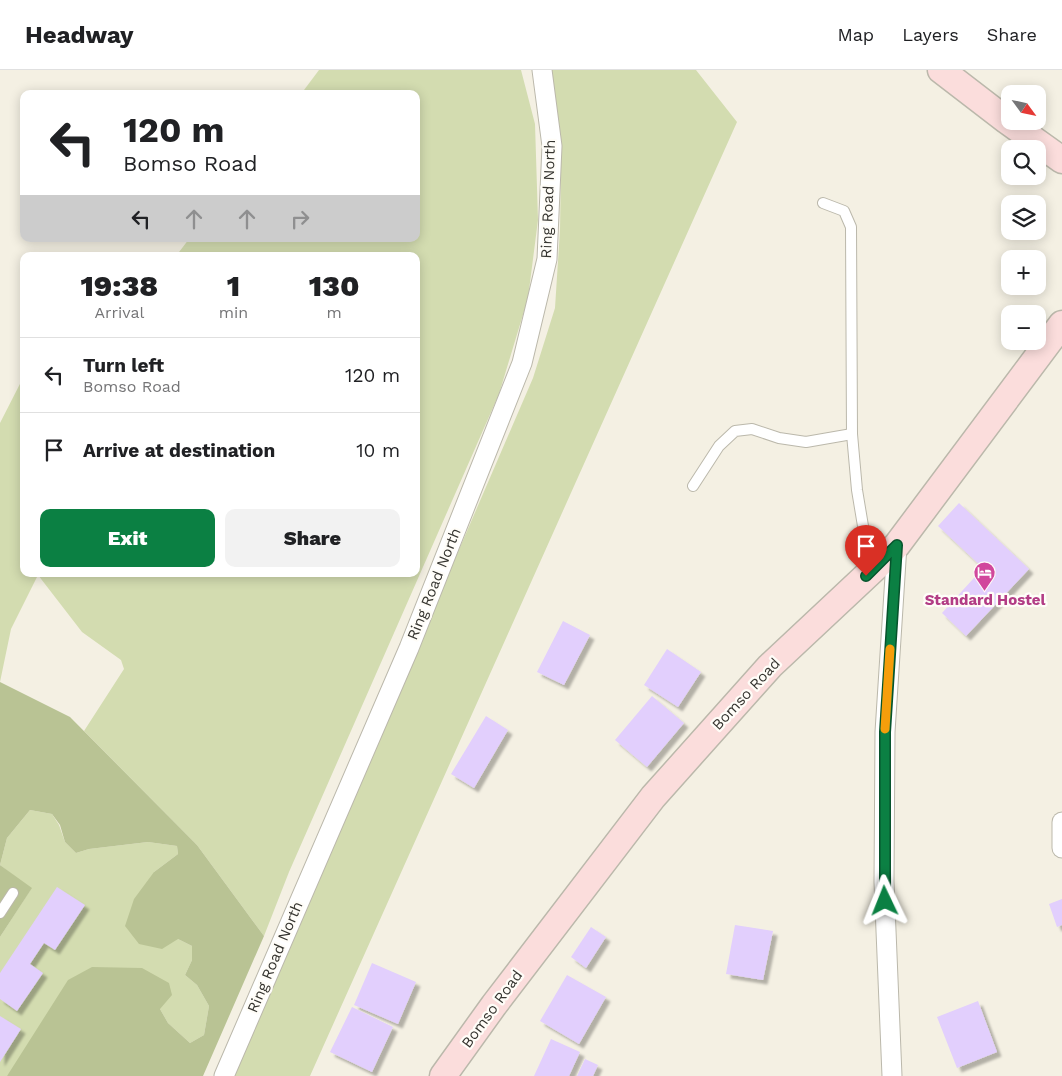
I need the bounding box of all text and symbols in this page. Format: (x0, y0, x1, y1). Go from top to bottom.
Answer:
text: Headway (25, 21, 134, 49)
text: Map (837, 24, 874, 45)
text: Layers (902, 24, 959, 45)
text: Share (987, 24, 1037, 45)
north arrow (1001, 85, 1046, 130)
map controls (1001, 85, 1046, 350)
text: 120 m (123, 109, 224, 151)
icon: left (40, 110, 105, 175)
street label: Ring Road North (537, 139, 559, 259)
button: search (1001, 140, 1046, 185)
text: Bomso Road (123, 151, 258, 176)
button: layers (1001, 195, 1046, 240)
icon: left (127, 205, 155, 233)
icon: ahead (180, 205, 208, 233)
icon: ahead (233, 205, 261, 233)
icon: right (286, 205, 314, 233)
button: + (1001, 250, 1046, 295)
text: 19:38 (80, 268, 158, 303)
text: 1 (227, 268, 240, 303)
text: 130 (309, 268, 359, 303)
text: Arrival (94, 303, 144, 322)
text: min (219, 303, 248, 322)
text: m (326, 303, 342, 322)
button: − (1001, 305, 1046, 350)
text: Turn left (83, 354, 164, 377)
icon: left (40, 361, 68, 389)
text: 120 m (345, 364, 400, 387)
text: Bomso Road (83, 377, 181, 396)
icon: arrive (40, 436, 68, 464)
text: Arrive at destination (83, 439, 275, 462)
text: 10 m (356, 439, 400, 462)
button: Exit (40, 509, 215, 567)
button: Share (225, 509, 400, 567)
street label: Ring Road North (403, 525, 465, 643)
pin (845, 525, 887, 576)
icon: arrive (852, 532, 880, 560)
hotel icon: Standard Hostel (973, 560, 997, 591)
place label: Standard Hostel (925, 591, 1045, 609)
street label: Bomso Road (708, 654, 784, 734)
position arrow (858, 874, 910, 926)
street label: Ring Road North (243, 899, 307, 1015)
street label: Bomso Road (458, 967, 526, 1051)

